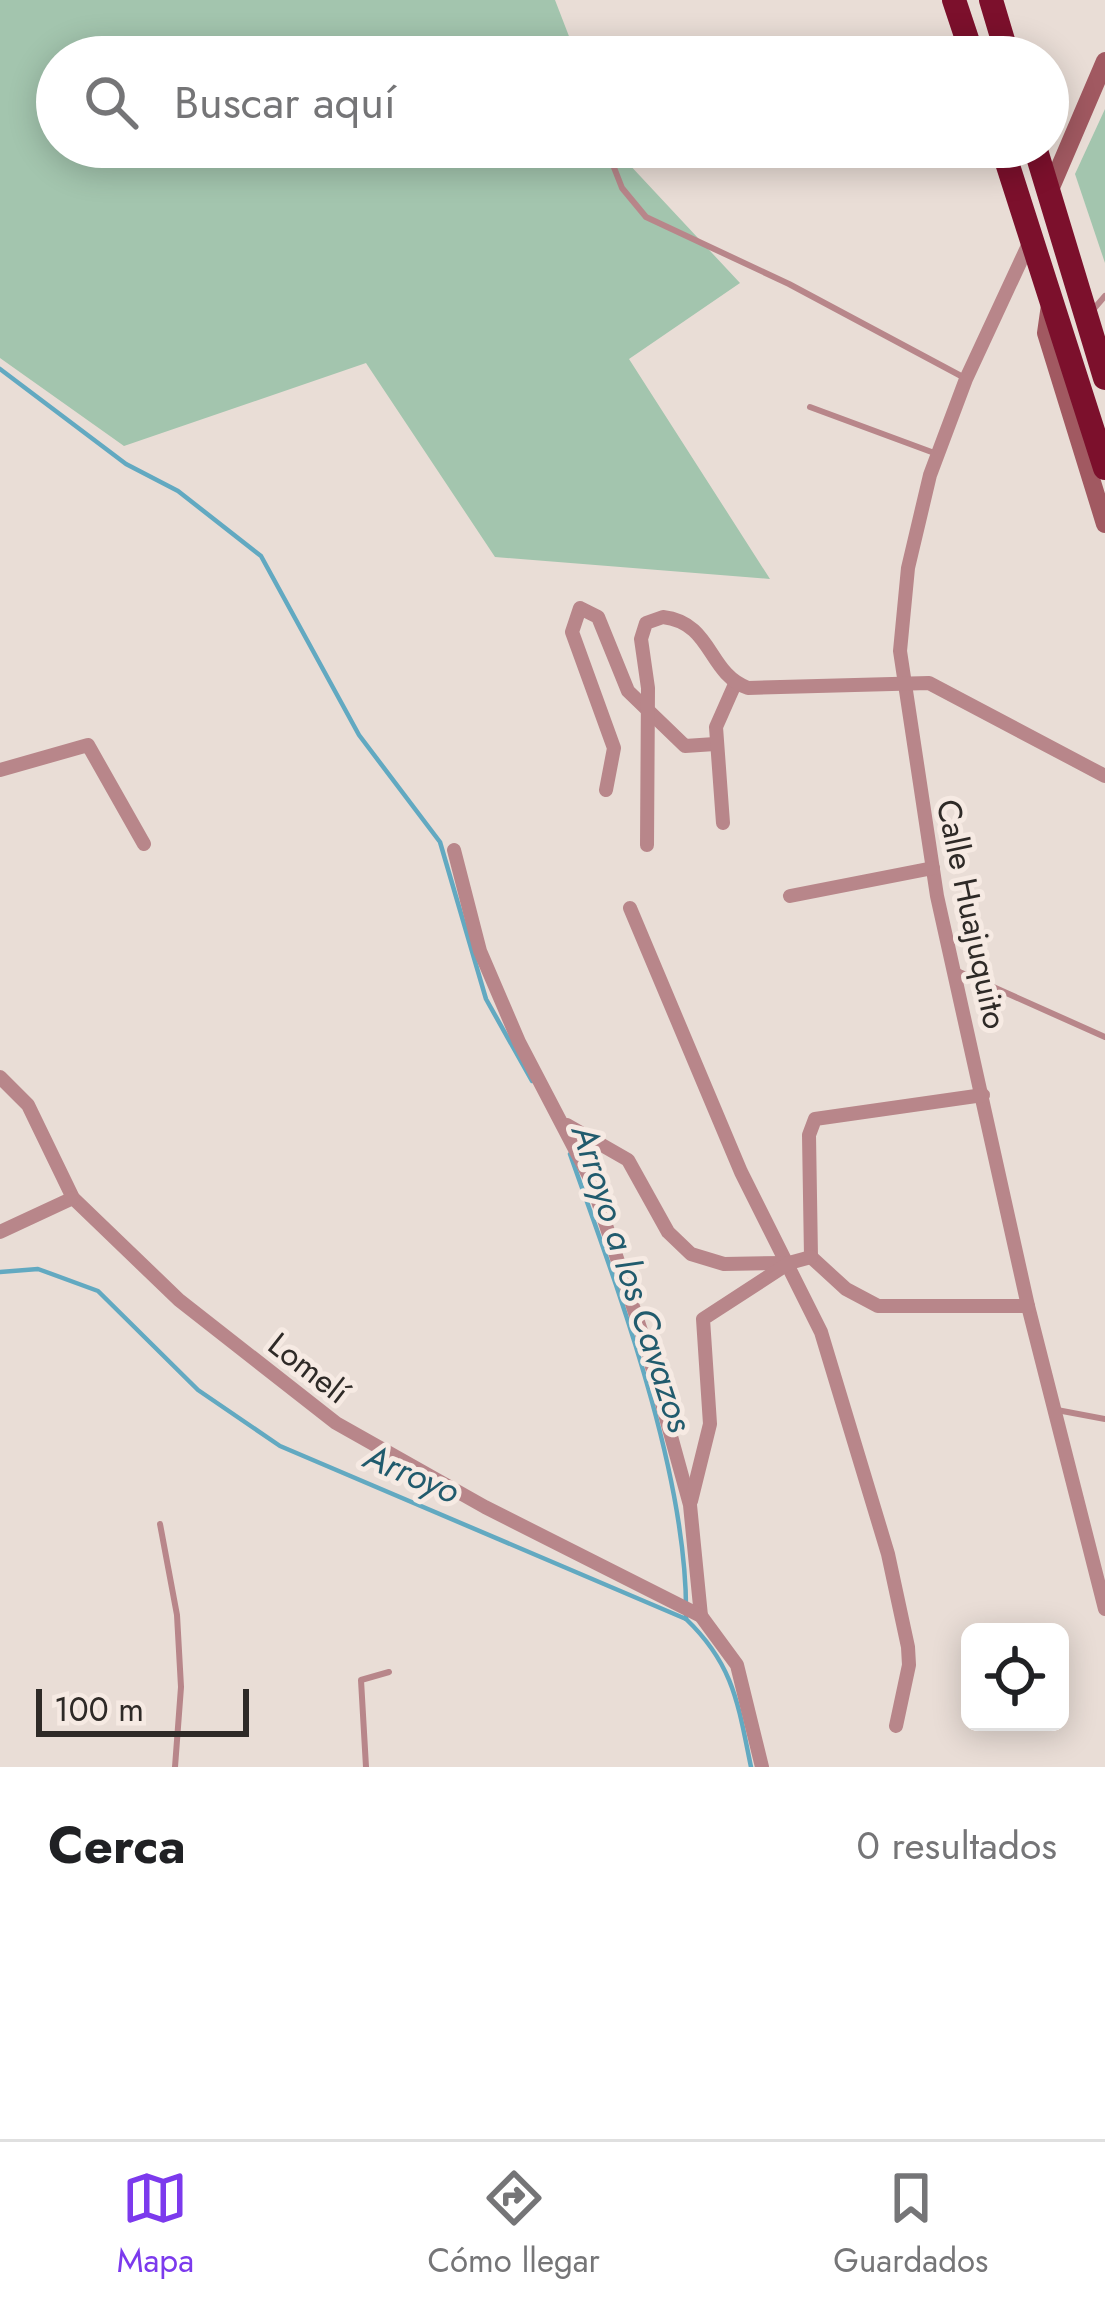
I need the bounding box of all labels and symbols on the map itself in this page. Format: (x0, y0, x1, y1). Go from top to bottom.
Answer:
street label: Calle Huajuquito (925, 795, 1019, 1033)
water label: Arroyo a los Cavazos (558, 1117, 707, 1439)
street label: Lomelí (258, 1321, 361, 1416)
water label: Arroyo (355, 1429, 468, 1516)
scale bar (36, 1683, 249, 1736)

